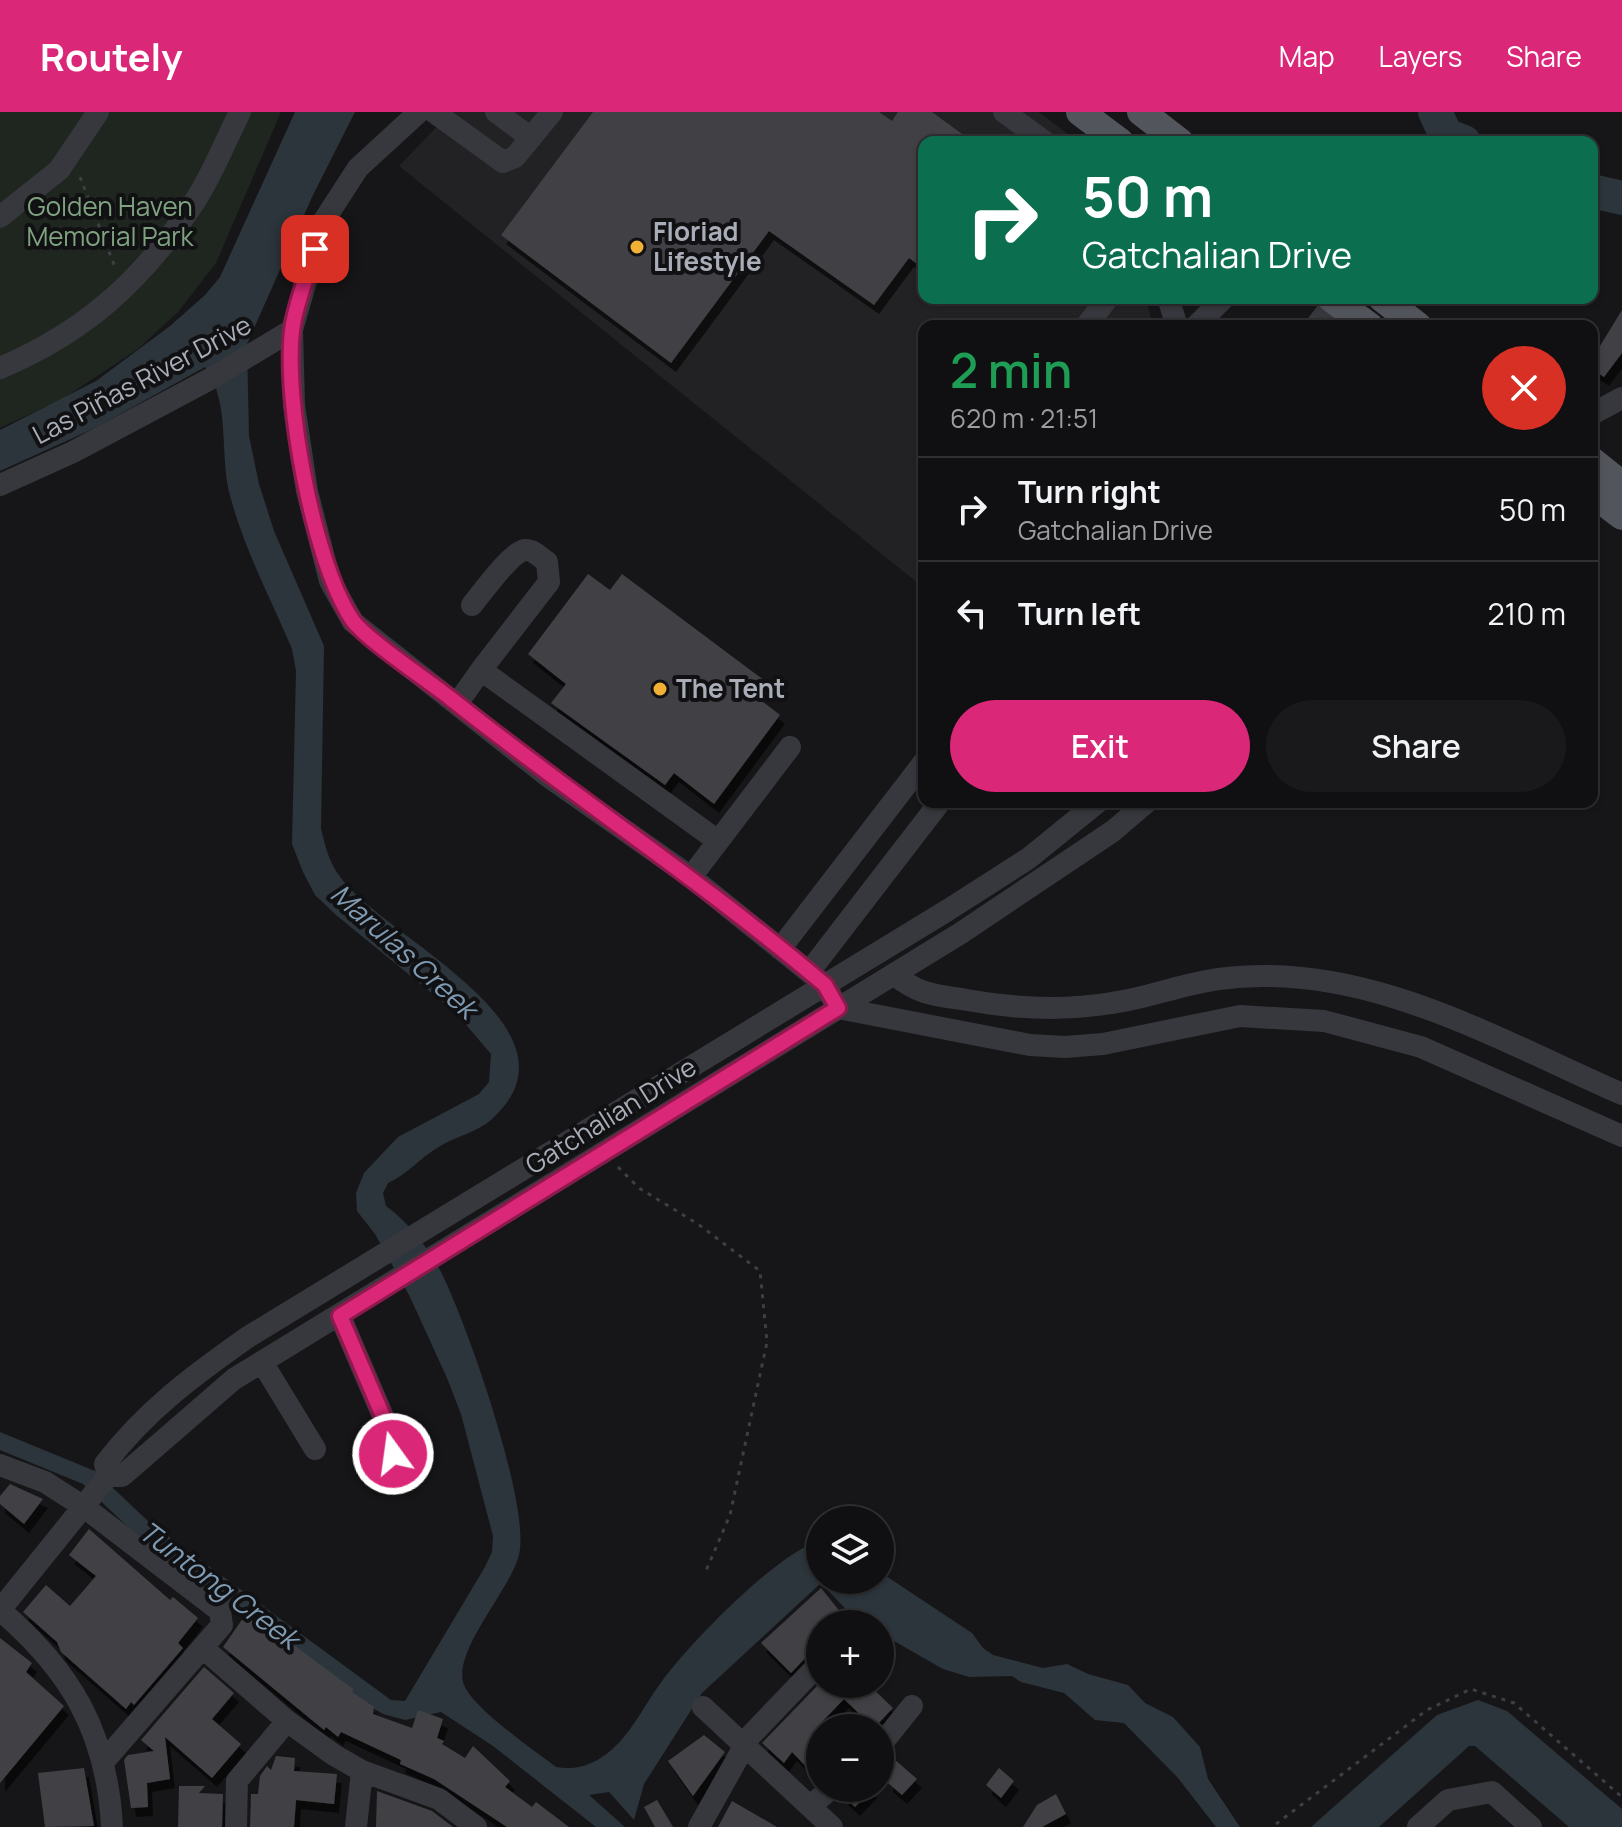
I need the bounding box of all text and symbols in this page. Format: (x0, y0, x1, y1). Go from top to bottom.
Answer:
text: Routely (40, 30, 183, 82)
text: Map (1279, 37, 1335, 75)
text: Layers (1379, 37, 1462, 75)
text: Share (1506, 37, 1582, 75)
text: 50 m (1082, 157, 1213, 234)
icon: right (950, 168, 1054, 272)
park label: Golden Haven Memorial Park (27, 188, 195, 254)
place label: Floriad Lifestyle (653, 213, 762, 279)
pin (281, 215, 349, 283)
icon: arrive (293, 227, 337, 271)
text: Gatchalian Drive (1082, 230, 1352, 279)
marker: Floriad Lifestyle (628, 238, 646, 256)
street label: Las Piñas River Drive (26, 306, 257, 452)
text: 2 min (950, 337, 1072, 402)
button: close (1482, 346, 1566, 430)
text: 620 m · 21:51 (950, 400, 1098, 436)
text: Turn right (1018, 471, 1161, 512)
icon: right (950, 487, 994, 531)
text: 50 m (1499, 489, 1566, 530)
text: Gatchalian Drive (1018, 512, 1213, 548)
icon: left (950, 591, 994, 635)
text: Turn left (1018, 593, 1141, 634)
text: 210 m (1487, 593, 1566, 634)
place label: The Tent (676, 670, 785, 706)
marker: The Tent (651, 680, 669, 698)
button: Exit (950, 700, 1250, 792)
button: Share (1266, 700, 1566, 792)
water label: Marulas Creek (323, 874, 489, 1029)
street label: Gatchalian Drive (518, 1048, 703, 1182)
position arrow (351, 1412, 435, 1496)
map controls (806, 1506, 894, 1802)
button: layers (806, 1506, 894, 1594)
water label: Tuntong Creek (132, 1512, 311, 1659)
button: + (806, 1610, 894, 1698)
button: − (806, 1714, 894, 1802)

